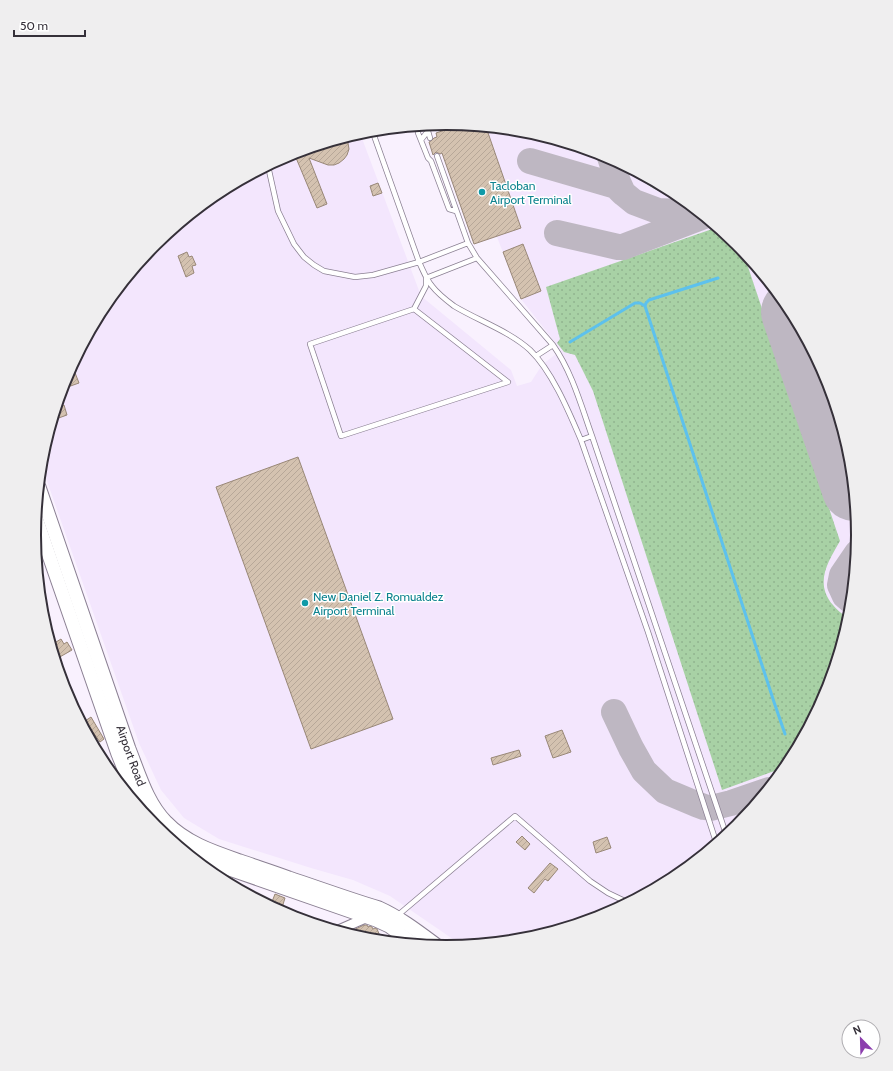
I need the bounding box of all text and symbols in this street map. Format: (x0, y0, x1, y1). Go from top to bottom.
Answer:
scale bar (14, 12, 85, 38)
text: 50 m (20, 18, 48, 33)
place label: Tacloban Airport Terminal (490, 178, 571, 207)
marker: Tacloban Airport Terminal (477, 187, 487, 197)
place label: New Daniel Z. Romualdez Airport Terminal (313, 589, 444, 618)
marker: New Daniel Z. Romualdez Airport Terminal (300, 598, 310, 608)
street label: Airport Road (114, 723, 150, 788)
north arrow (841, 1019, 881, 1059)
text: N (851, 1022, 863, 1038)

